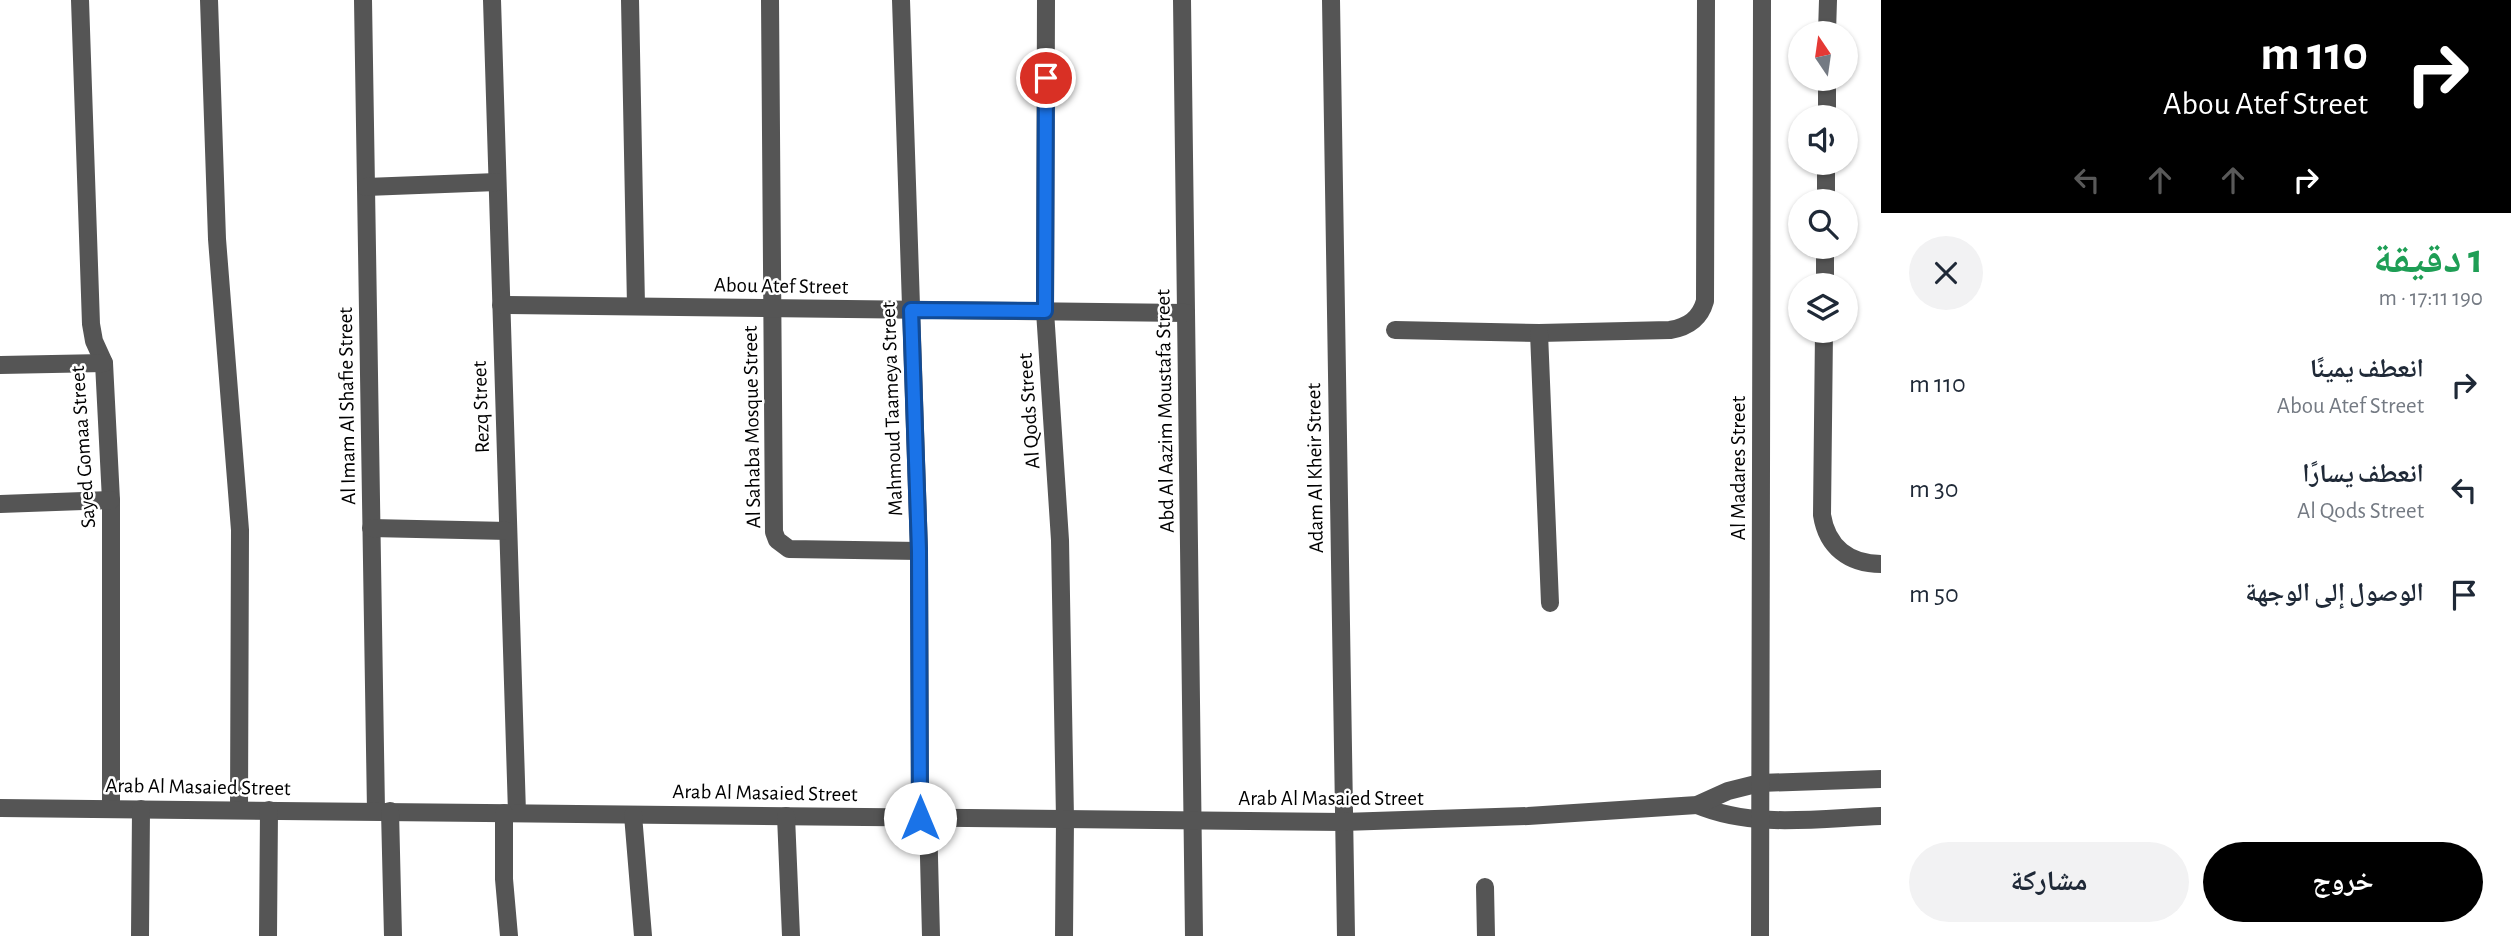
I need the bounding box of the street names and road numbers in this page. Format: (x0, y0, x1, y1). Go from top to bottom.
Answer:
street label: Abou Atef Street (714, 274, 849, 298)
street label: Abd Al Aazim Moustafa Street (1152, 289, 1178, 533)
street label: Mahmoud Taameya Street (878, 301, 906, 517)
street label: Al Imam Al Shafie Street (335, 307, 359, 505)
street label: Al Sahaba Mosque Street (740, 325, 764, 529)
street label: Al Qods Street (1014, 352, 1044, 470)
street label: Rezq Street (469, 360, 493, 454)
street label: Sayed Gomaa Street (67, 365, 99, 529)
street label: Adam Al Kheir Street (1303, 383, 1327, 553)
street label: Al Madares Street (1728, 396, 1749, 540)
street label: Arab Al Masaied Street (105, 775, 291, 799)
street label: Arab Al Masaied Street (672, 781, 858, 805)
street label: Arab Al Masaied Street (1238, 788, 1424, 809)

